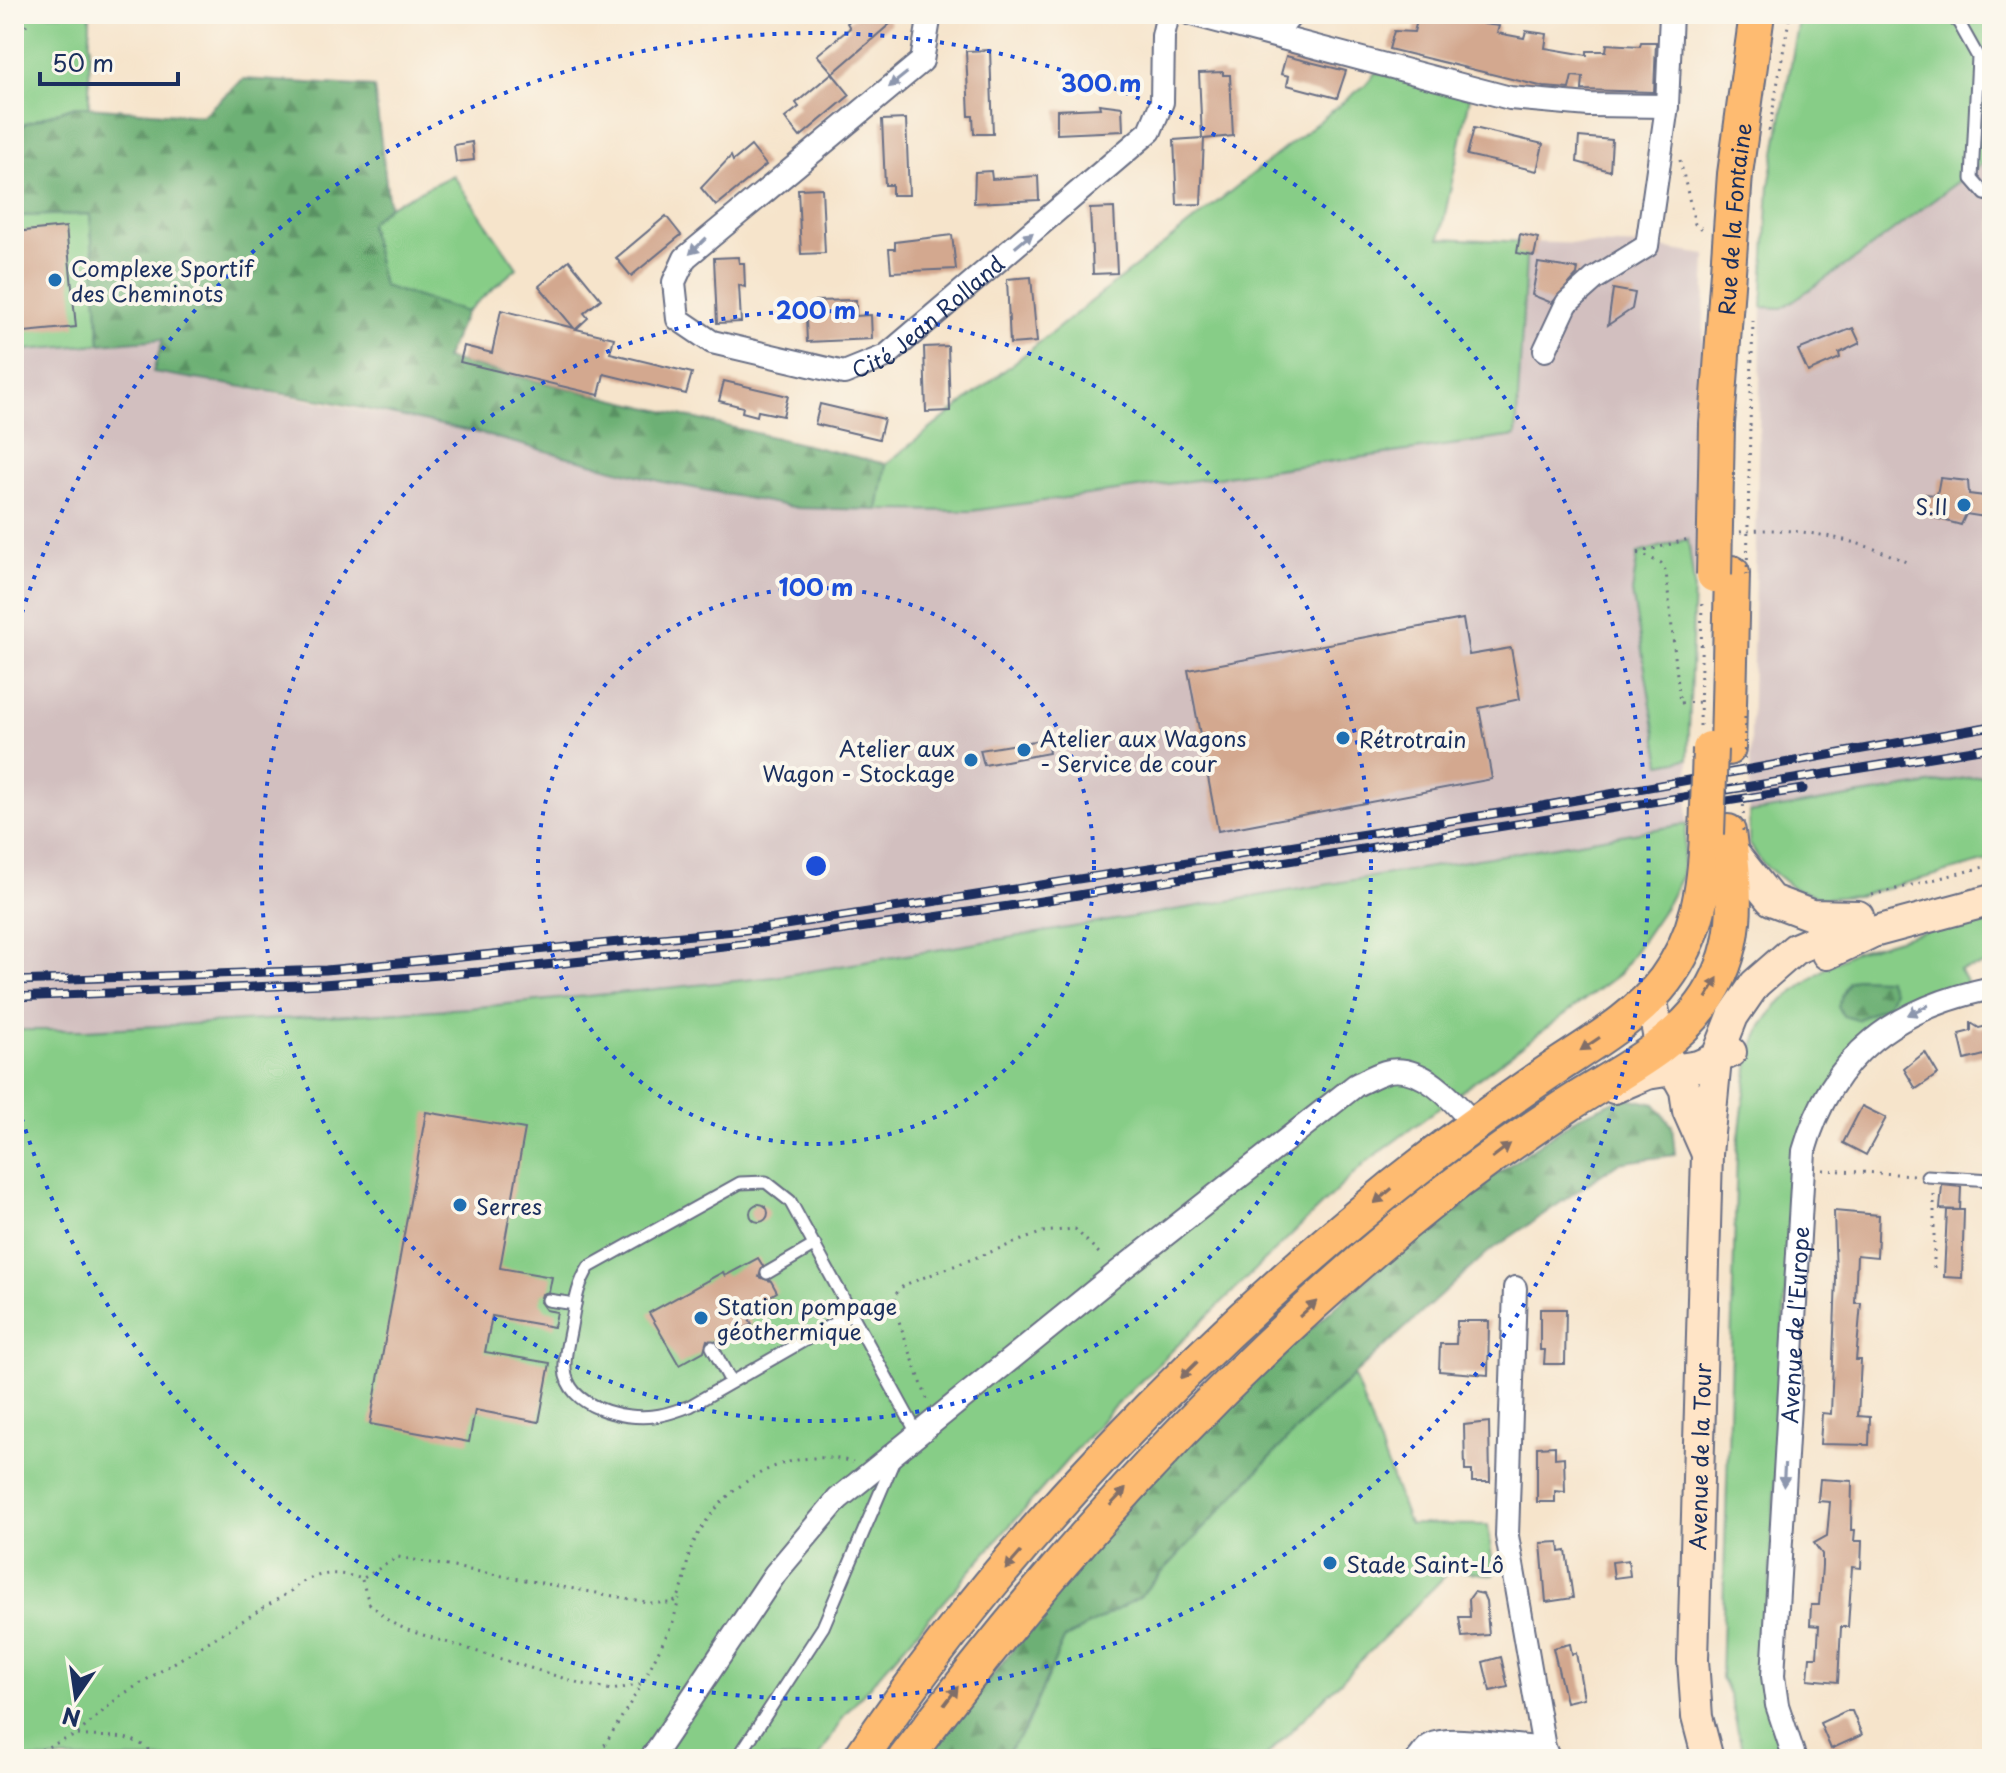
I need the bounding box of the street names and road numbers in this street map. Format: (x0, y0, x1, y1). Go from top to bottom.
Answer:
street label: Rue de la Fontaine (1708, 120, 1758, 316)
street label: Cité Jean Rolland (846, 246, 1011, 385)
street label: Avenue de l'Europe (1771, 1225, 1816, 1424)
street label: Avenue de la Tour (1680, 1362, 1718, 1551)

